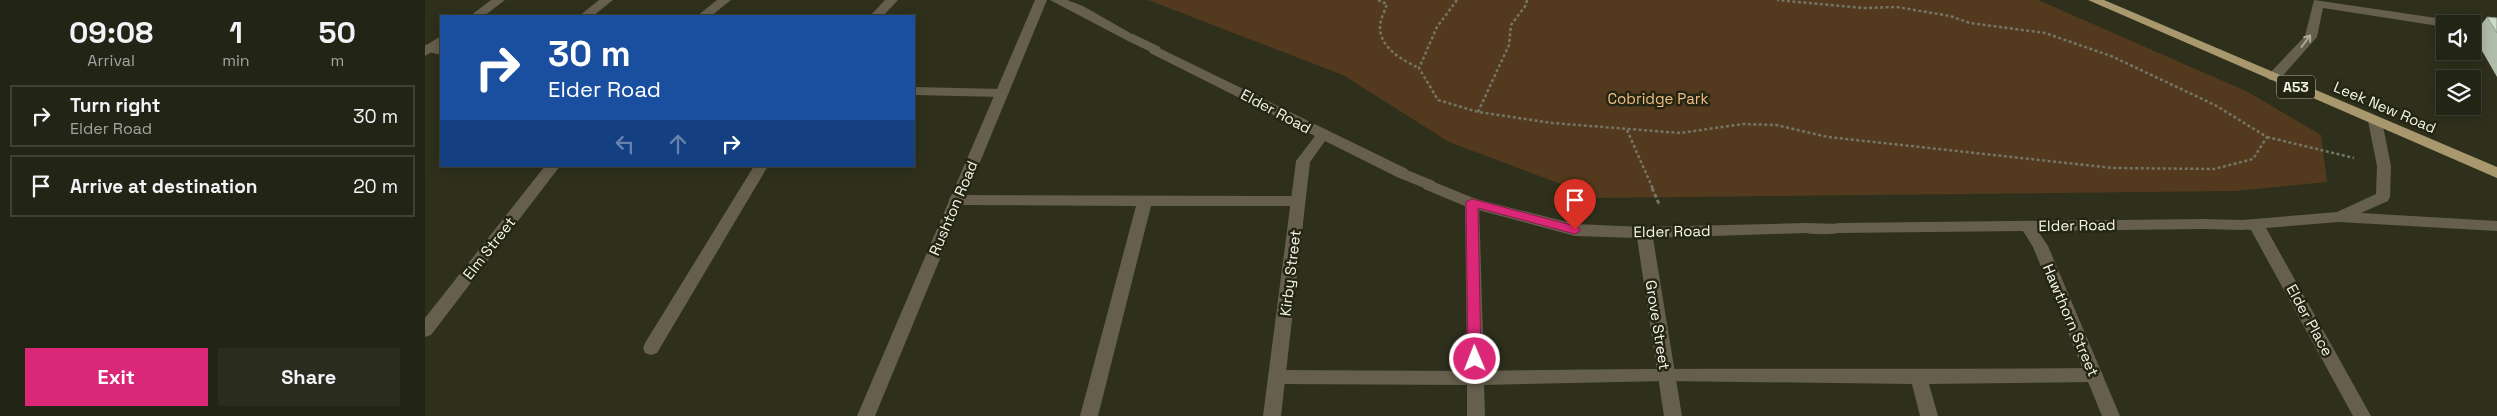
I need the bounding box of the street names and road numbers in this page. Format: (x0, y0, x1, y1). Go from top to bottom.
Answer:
road number: A53 (2277, 75, 2315, 98)
street label: Leek New Road (2331, 77, 2439, 137)
street label: Elder Road (1238, 85, 1314, 137)
street label: Rushton Road (924, 158, 982, 258)
street label: Elm Street (459, 213, 520, 283)
street label: Elder Road (2038, 215, 2116, 235)
street label: Elder Road (1633, 221, 1711, 241)
street label: Kirby Street (1275, 229, 1305, 317)
street label: Hawthorn Street (2039, 261, 2103, 379)
street label: Grove Street (1642, 279, 1674, 371)
street label: Elder Place (2283, 281, 2338, 359)

